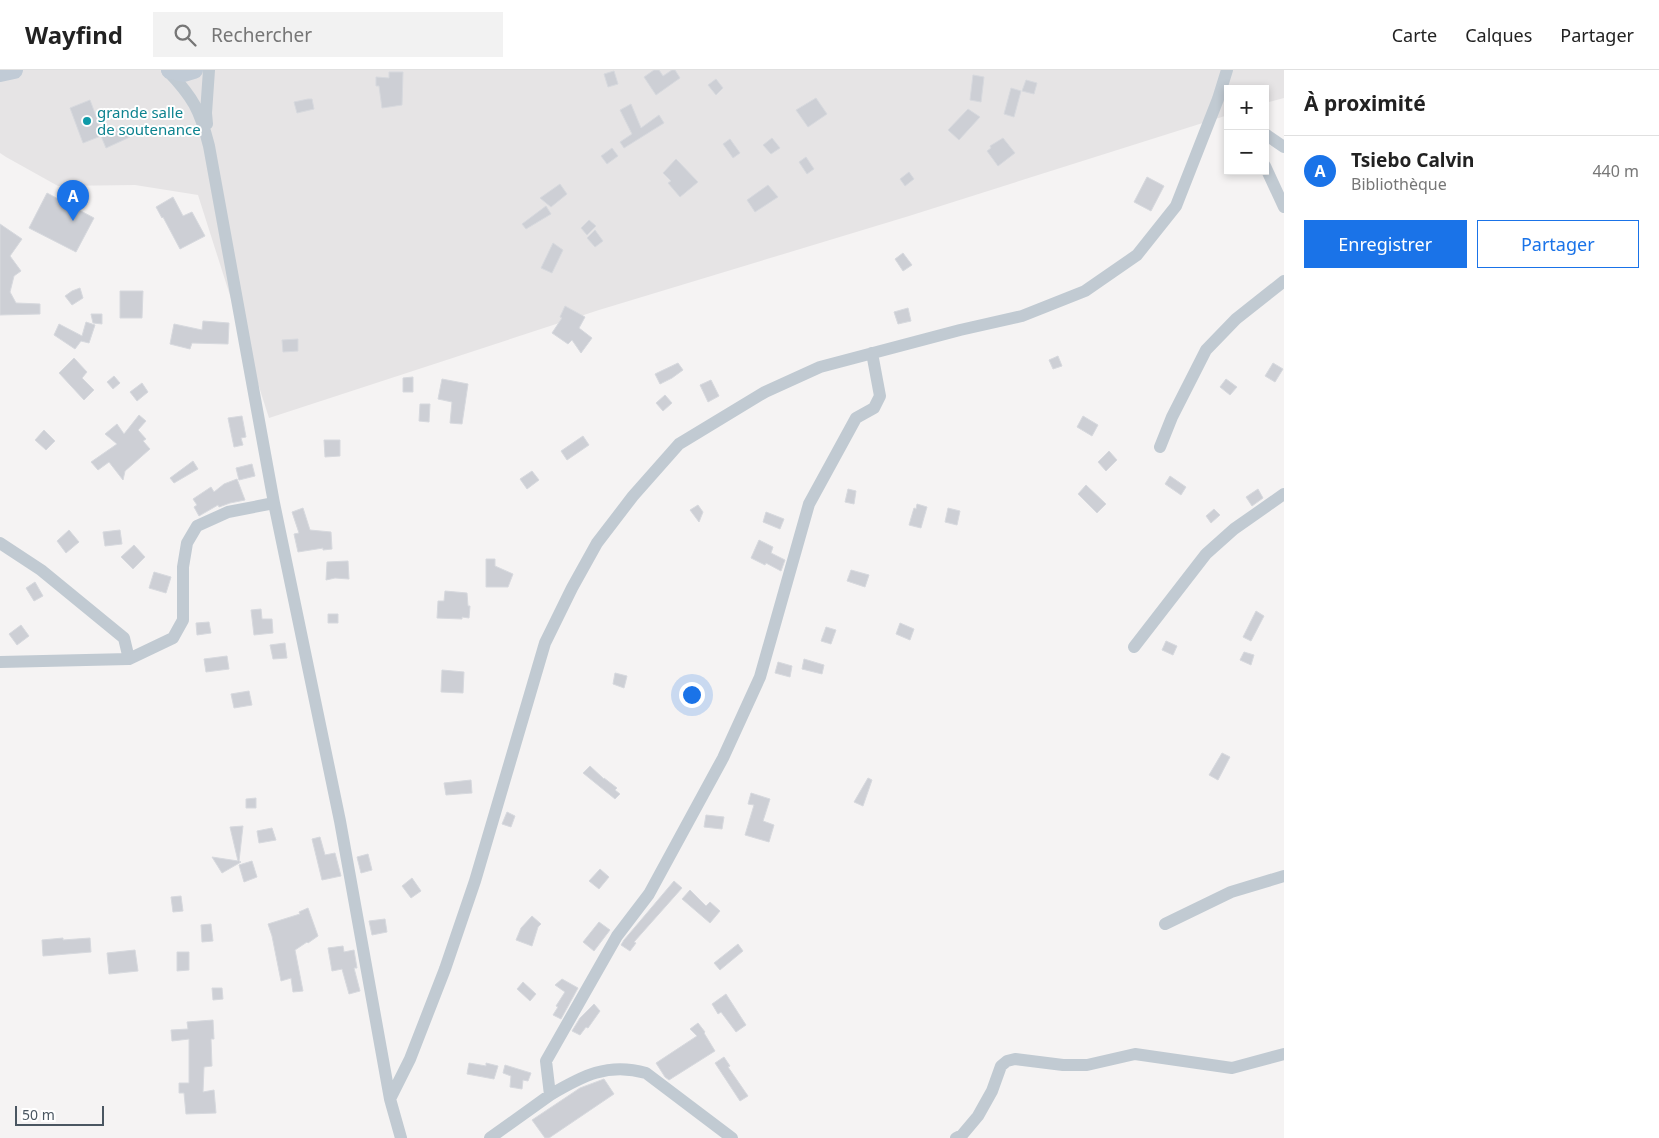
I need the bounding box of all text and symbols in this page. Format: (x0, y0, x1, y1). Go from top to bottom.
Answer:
search box (153, 12, 503, 57)
text: Wayfind (25, 18, 123, 51)
icon: search (171, 21, 199, 49)
text: Rechercher (211, 22, 312, 48)
text: Carte (1392, 23, 1437, 47)
text: Calques (1465, 23, 1532, 47)
text: Partager (1560, 23, 1634, 47)
map controls (1224, 85, 1269, 175)
button: + (1224, 85, 1269, 130)
text: À proximité (1304, 89, 1426, 117)
place label: grande salle de soutenance (97, 102, 201, 139)
marker: grande salle de soutenance (81, 115, 93, 127)
button: − (1224, 130, 1269, 175)
text: Tsiebo Calvin (1351, 147, 1474, 173)
text: A (1314, 160, 1326, 182)
text: 440 m (1592, 160, 1639, 182)
text: Bibliothèque (1351, 173, 1447, 195)
pin: A (57, 180, 89, 221)
button: Enregistrer (1304, 220, 1467, 268)
button: Partager (1477, 220, 1639, 268)
your location (679, 682, 705, 708)
scale bar (15, 1103, 104, 1126)
text: 50 m (22, 1105, 55, 1124)

